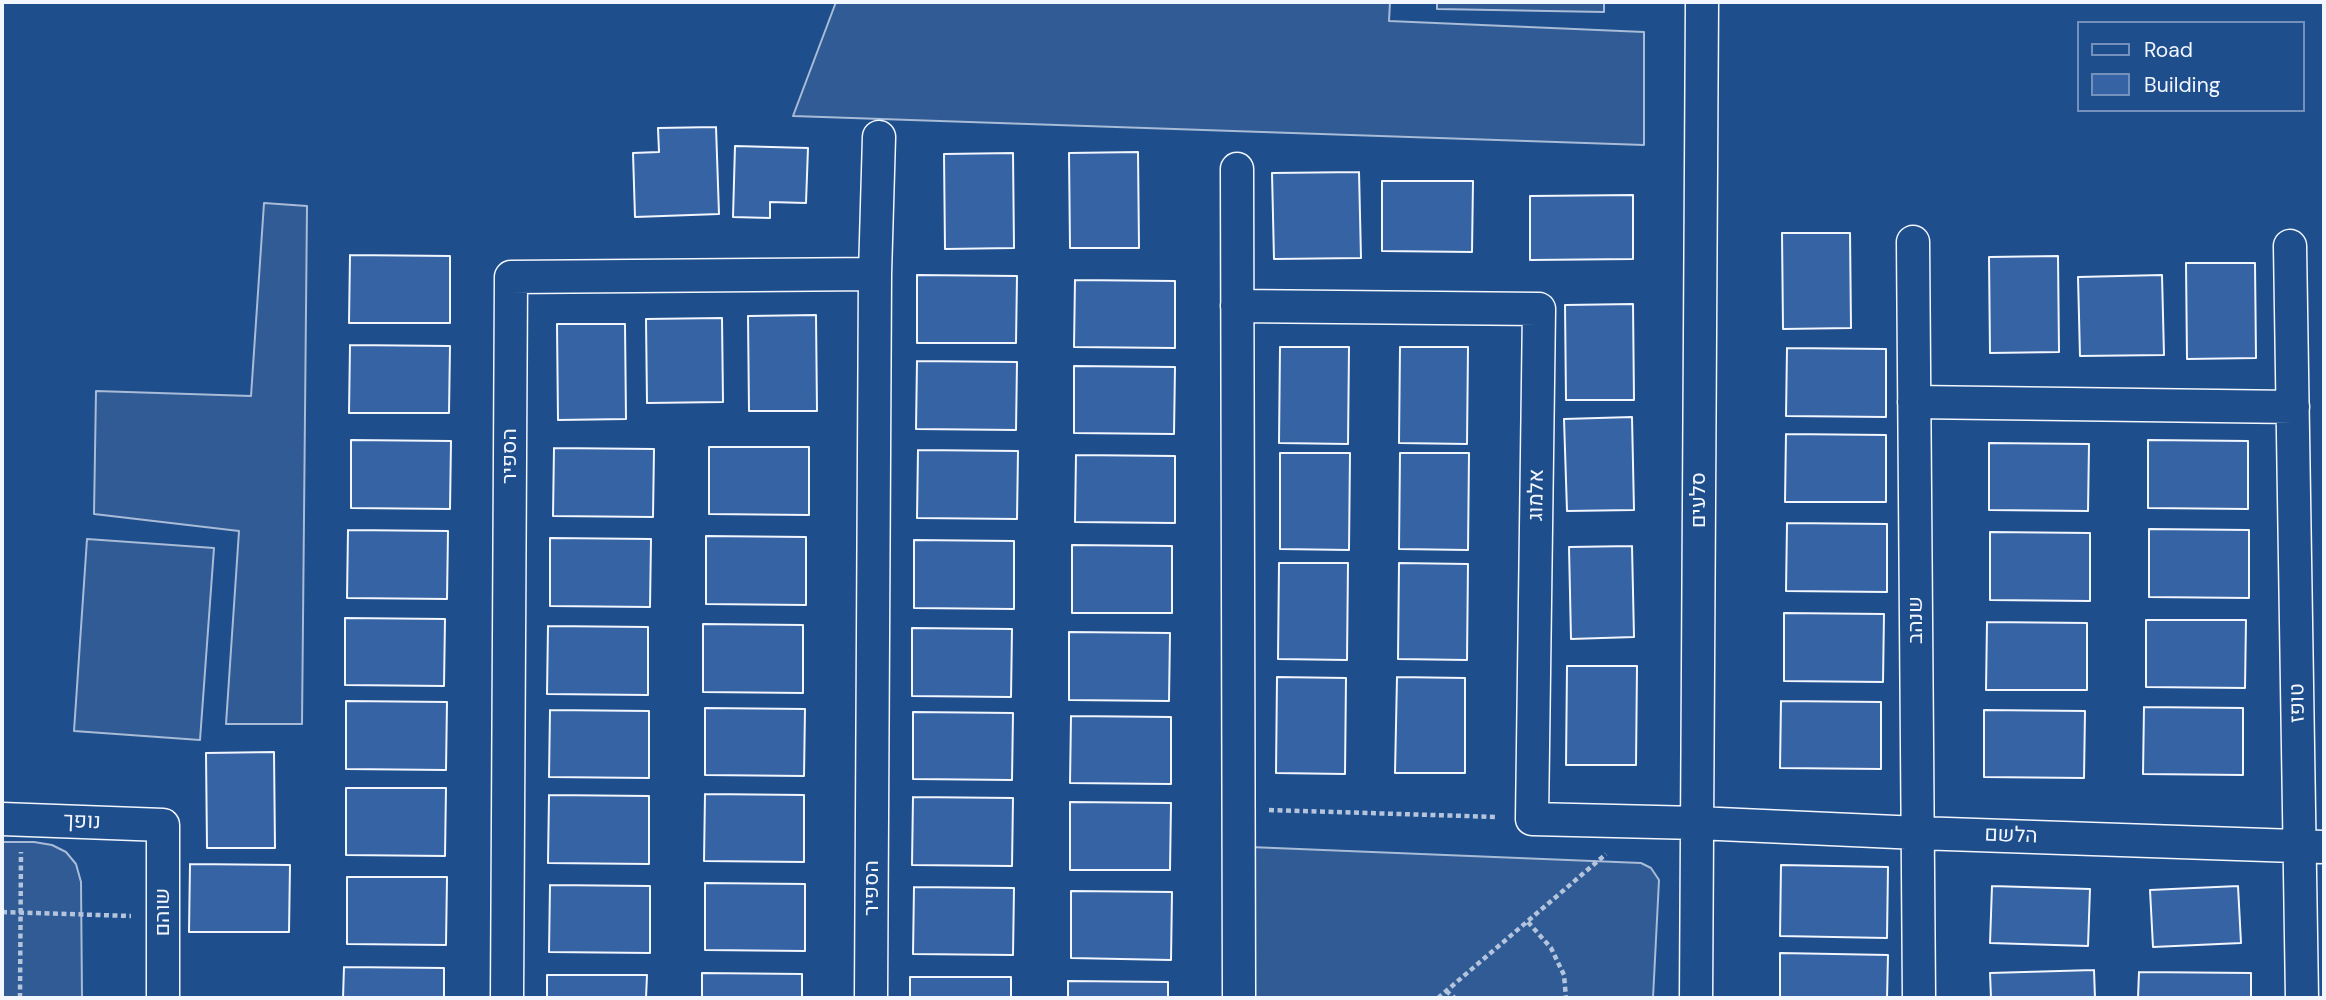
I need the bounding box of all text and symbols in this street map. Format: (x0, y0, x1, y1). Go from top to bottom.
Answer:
legend (2078, 21, 2305, 112)
text: Road (2144, 36, 2193, 64)
text: Building (2144, 71, 2220, 99)
street label: הספיר (497, 428, 523, 484)
street label: אלמוג (1524, 469, 1550, 521)
street label: סלעים (1686, 472, 1712, 528)
street label: שנהב (1903, 596, 1929, 644)
street label: טופז (2285, 683, 2311, 723)
street label: נופך (63, 809, 101, 835)
street label: הלשם (1984, 822, 2038, 850)
street label: הספיר (859, 860, 885, 916)
street label: שוהם (150, 888, 176, 936)

